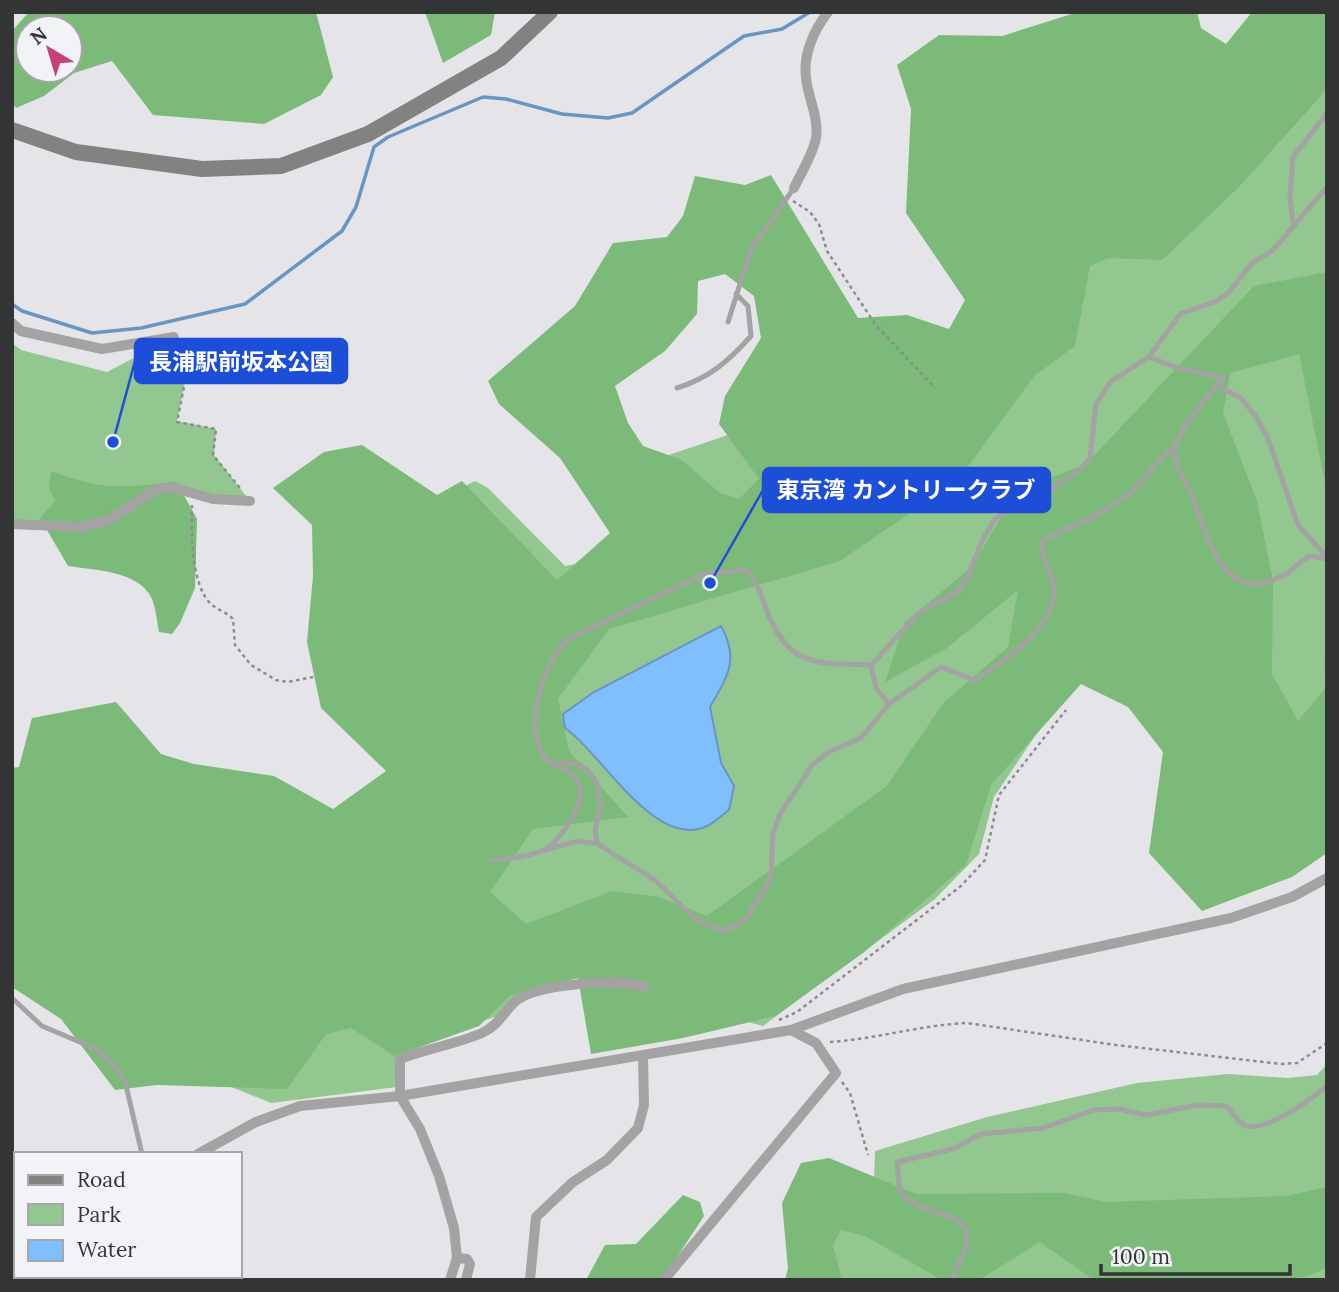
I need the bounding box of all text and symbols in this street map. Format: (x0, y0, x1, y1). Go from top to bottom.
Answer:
north arrow (14, 14, 84, 84)
text: N (25, 21, 52, 50)
callout: 長浦駅前坂本公園 (135, 339, 347, 383)
text: 長浦駅前坂本公園 (149, 347, 333, 376)
callout: 東京湾 カントリークラブ (763, 468, 1050, 512)
text: 東京湾 カントリークラブ (776, 475, 1036, 504)
legend (14, 1152, 242, 1278)
text: Road (77, 1166, 126, 1193)
text: Park (77, 1201, 121, 1228)
scale bar (1101, 1232, 1290, 1276)
text: Water (77, 1236, 136, 1263)
text: 100 m (1112, 1243, 1170, 1270)

